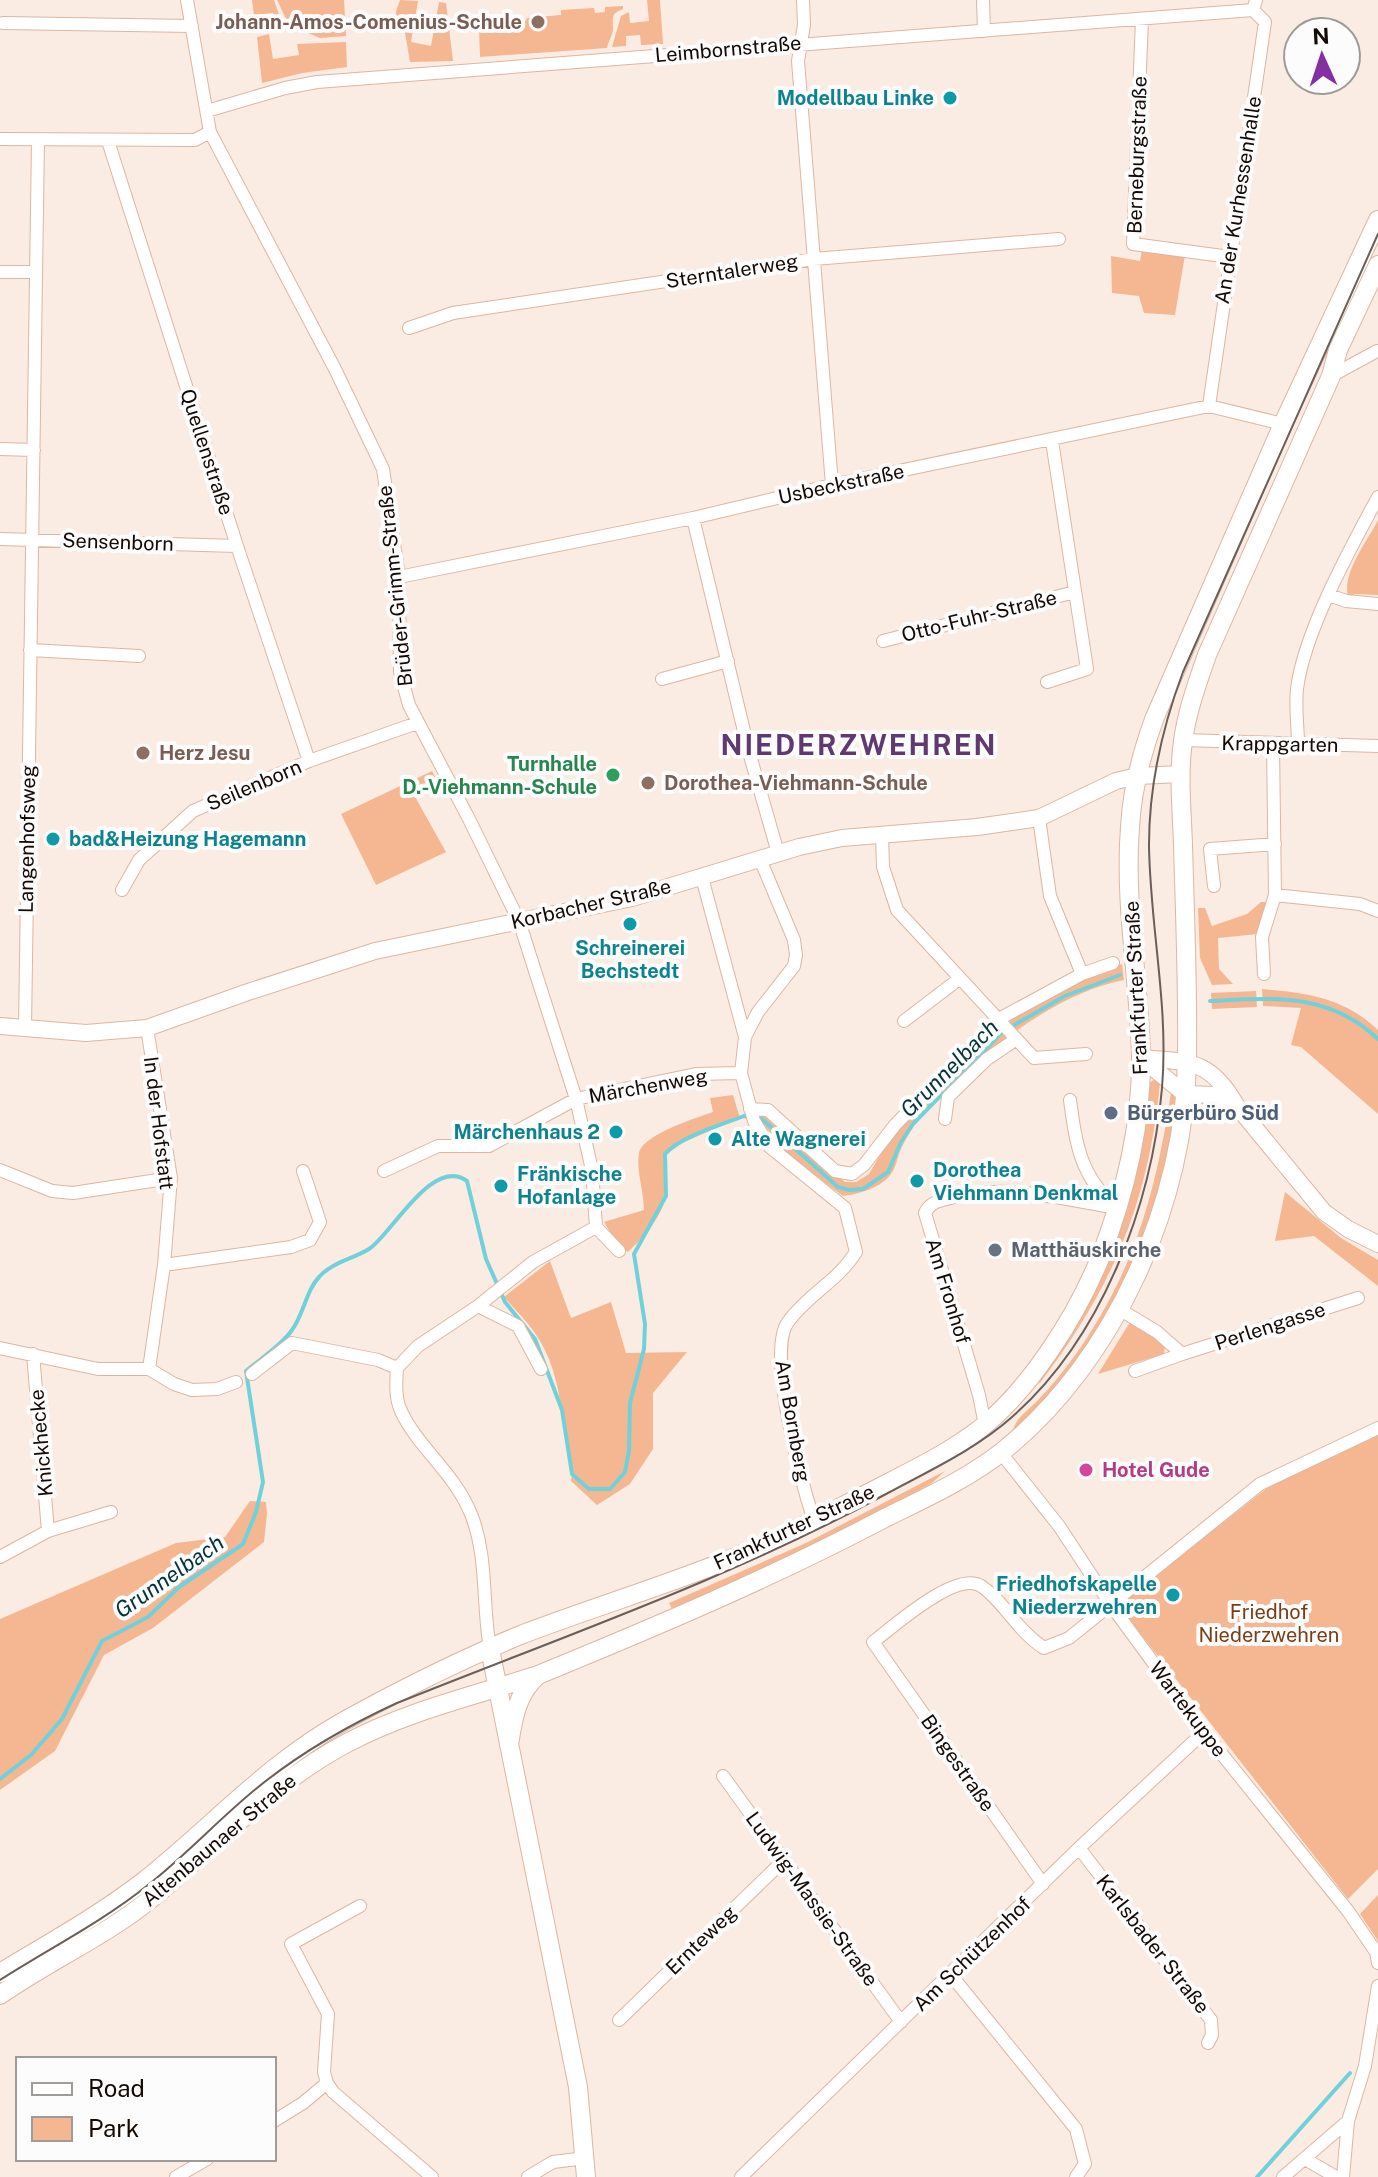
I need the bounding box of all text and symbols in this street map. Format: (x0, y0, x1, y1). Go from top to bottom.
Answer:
place label: Johann-Amos-Comenius-Schule (216, 10, 522, 34)
marker: Johann-Amos-Comenius-Schule (529, 13, 547, 31)
north arrow (1282, 16, 1362, 96)
text: N (1312, 23, 1330, 49)
street label: Leimbornstraße (654, 31, 802, 67)
street label: Berneburgstraße (1122, 76, 1152, 234)
place label: Modellbau Linke (777, 86, 934, 110)
marker: Modellbau Linke (941, 89, 959, 107)
street label: An der Kurhessenhalle (1210, 94, 1266, 306)
street label: Sterntalerweg (664, 249, 800, 293)
street label: Quellenstraße (175, 386, 239, 518)
street label: Usbeckstraße (776, 459, 906, 509)
street label: Brüder-Grimm-Straße (372, 484, 418, 688)
street label: Sensenborn (62, 528, 174, 556)
street label: Otto-Fuhr-Straße (899, 585, 1059, 647)
district label: NIEDERZWEHREN (721, 728, 997, 761)
street label: Krappgarten (1221, 731, 1339, 757)
place label: Herz Jesu (159, 741, 250, 765)
marker: Herz Jesu (134, 744, 152, 762)
place label: Turnhalle D.-Viehmann-Schule (402, 752, 597, 799)
street label: Seilenborn (203, 754, 305, 816)
street label: Langenhofsweg (14, 765, 40, 913)
marker: Turnhalle D.-Viehmann-Schule (604, 766, 622, 784)
place label: Dorothea-Viehmann-Schule (664, 771, 928, 795)
marker: Dorothea-Viehmann-Schule (639, 774, 657, 792)
place label: bad&Heizung Hagemann (69, 827, 306, 851)
marker: bad&Heizung Hagemann (44, 830, 62, 848)
street label: Korbacher Straße (509, 874, 673, 934)
street label: Frankfurter Straße (1119, 900, 1153, 1076)
marker: Schreinerei Bechstedt (621, 915, 639, 933)
place label: Schreinerei Bechstedt (575, 936, 685, 983)
water label: Grunnelbach (895, 1014, 1003, 1122)
street label: In der Hofstatt (139, 1055, 179, 1191)
street label: Märchenweg (587, 1064, 709, 1108)
place label: Bürgerbüro Süd (1127, 1101, 1279, 1125)
marker: Bürgerbüro Süd (1102, 1104, 1120, 1122)
place label: Märchenhaus 2 (453, 1120, 600, 1144)
marker: Märchenhaus 2 (607, 1123, 625, 1141)
place label: Alte Wagnerei (731, 1127, 866, 1151)
marker: Alte Wagnerei (706, 1130, 724, 1148)
place label: Dorothea Viehmann Denkmal (933, 1158, 1118, 1205)
place label: Fränkische Hofanlage (517, 1162, 622, 1209)
marker: Dorothea Viehmann Denkmal (908, 1172, 926, 1190)
marker: Fränkische Hofanlage (492, 1177, 510, 1195)
street label: Am Fronhof (921, 1235, 975, 1347)
place label: Matthäuskirche (1011, 1238, 1161, 1262)
marker: Matthäuskirche (986, 1241, 1004, 1259)
street label: Perlengasse (1212, 1297, 1328, 1355)
street label: Am Bornberg (770, 1358, 816, 1484)
street label: Knickhecke (24, 1388, 58, 1498)
place label: Hotel Gude (1102, 1458, 1210, 1482)
marker: Hotel Gude (1077, 1461, 1095, 1479)
street label: Frankfurter Straße (710, 1479, 878, 1575)
water label: Grunnelbach (109, 1529, 229, 1623)
place label: Friedhofskapelle Niederzwehren (996, 1572, 1157, 1619)
marker: Friedhofskapelle Niederzwehren (1164, 1586, 1182, 1604)
park label: Friedhof Niederzwehren (1199, 1600, 1339, 1647)
street label: Wartekuppe (1144, 1656, 1232, 1762)
street label: Bingestraße (916, 1710, 1000, 1816)
street label: Altenbaunaer Straße (137, 1769, 301, 1911)
street label: Ludwig-Massie-Straße (741, 1807, 883, 1991)
street label: Karlsbader Straße (1091, 1870, 1215, 2018)
street label: Am Schützenhof (908, 1892, 1036, 2016)
street label: Ernteweg (661, 1900, 741, 1980)
legend (16, 2057, 276, 2161)
text: Road (88, 2074, 145, 2102)
text: Park (88, 2114, 139, 2142)

